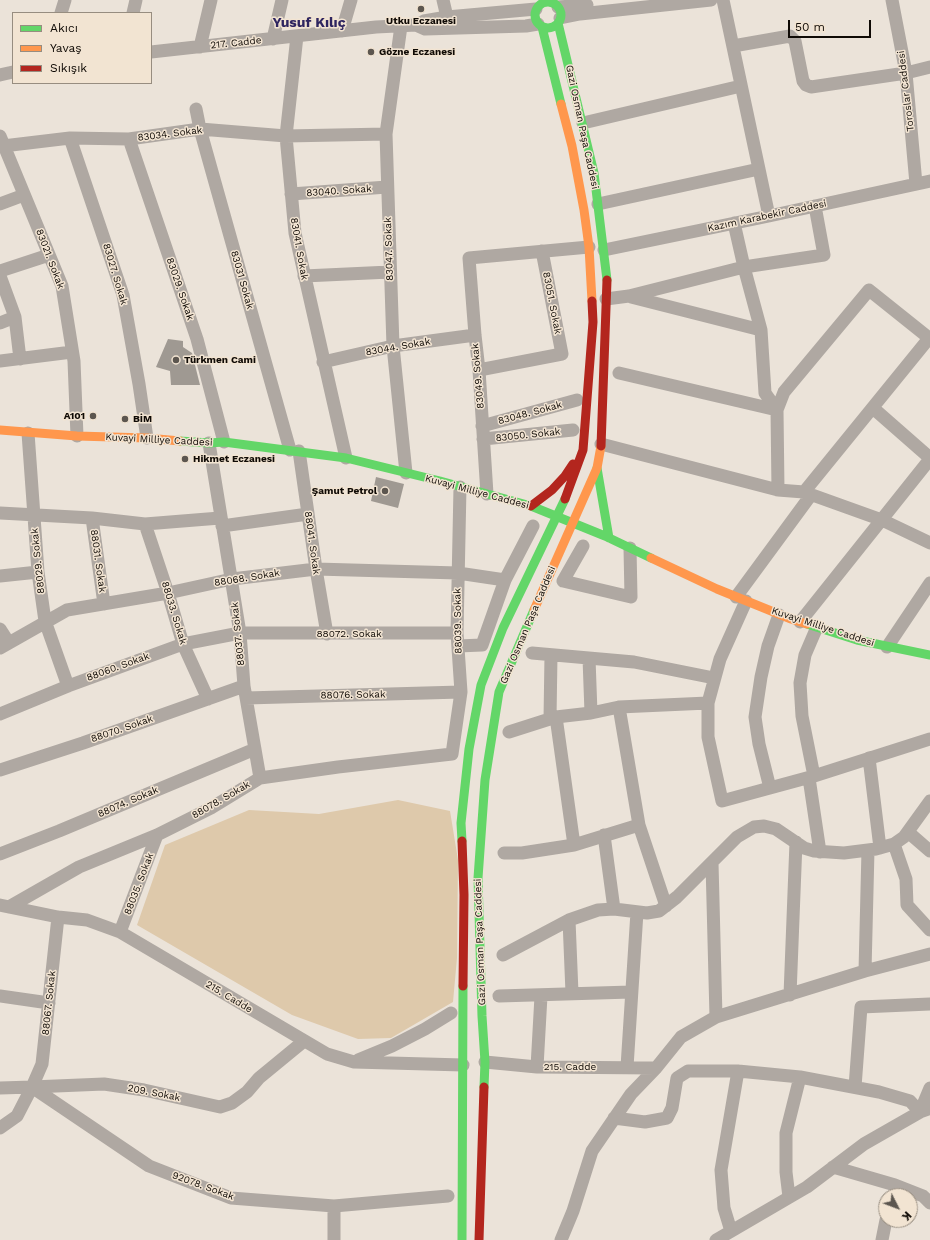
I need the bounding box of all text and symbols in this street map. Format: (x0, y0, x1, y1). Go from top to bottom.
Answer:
marker: Utku Eczanesi (416, 4, 426, 14)
legend (12, 12, 152, 84)
scale bar (790, 12, 873, 38)
district label: Yusuf Kılıç (272, 15, 346, 31)
place label: Utku Eczanesi (386, 15, 456, 27)
text: 50 m (795, 20, 825, 34)
text: Akıcı (50, 21, 78, 35)
street label: 217. Cadde (210, 34, 262, 52)
text: Yavaş (50, 41, 82, 55)
place label: Gözne Eczanesi (379, 46, 455, 58)
marker: Gözne Eczanesi (366, 47, 376, 57)
street label: Toroslar Caddesi (895, 50, 917, 132)
text: Sıkışık (50, 61, 87, 75)
street label: Gazi Osman Paşa Caddesi (563, 64, 601, 190)
street label: 83034. Sokak (137, 124, 203, 144)
street label: 83040. Sokak (306, 183, 372, 199)
street label: Kazım Karabekir Caddesi (706, 198, 828, 234)
street label: 83041. Sokak (288, 217, 310, 281)
street label: 83047. Sokak (382, 217, 396, 281)
street label: 83021. Sokak (33, 227, 67, 291)
street label: 83027. Sokak (100, 242, 130, 306)
street label: 83031 Sokak (228, 249, 256, 311)
street label: 83029. Sokak (164, 256, 196, 322)
street label: 83051. Sokak (540, 271, 564, 335)
street label: 83044. Sokak (365, 335, 431, 359)
street label: 83049. Sokak (469, 343, 487, 409)
place label: Türkmen Cami (184, 354, 256, 366)
marker: Türkmen Cami (171, 355, 181, 365)
street label: 83048. Sokak (497, 399, 563, 427)
place label: A101 (64, 410, 85, 422)
marker: A101 (88, 411, 98, 421)
place label: BİM (133, 413, 152, 425)
marker: BİM (120, 414, 130, 424)
street label: 83050. Sokak (495, 426, 561, 444)
street label: Kuvayi Milliye Caddesi (105, 431, 213, 449)
place label: Hikmet Eczanesi (193, 453, 275, 465)
marker: Hikmet Eczanesi (180, 454, 190, 464)
street label: Kuvayi Milliye Caddesi (424, 472, 530, 512)
place label: Şamut Petrol (312, 485, 377, 497)
marker: Şamut Petrol (380, 486, 390, 496)
street label: 88041. Sokak (302, 511, 322, 575)
street label: 88029. Sokak (29, 528, 47, 594)
street label: 88031. Sokak (88, 529, 108, 593)
street label: Gazi Osman Paşa Caddesi (498, 564, 558, 686)
street label: 88068. Sokak (213, 567, 281, 589)
street label: 88033. Sokak (159, 580, 189, 646)
street label: 88039. Sokak (451, 588, 465, 654)
street label: 88037. Sokak (229, 602, 247, 666)
street label: Kuvayi Milliye Caddesi (770, 605, 876, 649)
street label: 88072. Sokak (316, 628, 382, 640)
street label: 88060. Sokak (85, 650, 151, 684)
street label: 88076. Sokak (320, 688, 386, 702)
street label: 88070. Sokak (89, 713, 155, 745)
street label: 88078. Sokak (190, 778, 252, 822)
street label: 88074. Sokak (96, 784, 160, 820)
street label: 88035. Sokak (122, 851, 156, 917)
street label: Gazi Osman Paşa Caddesi (472, 878, 488, 1006)
street label: 88067. Sokak (40, 970, 58, 1036)
street label: 215. Cadde (203, 978, 255, 1016)
street label: 215. Cadde (544, 1061, 596, 1073)
street label: 209. Sokak (127, 1082, 181, 1104)
street label: 92078. Sokak (170, 1169, 236, 1203)
north arrow (878, 1188, 918, 1228)
text: K (899, 1209, 914, 1223)

